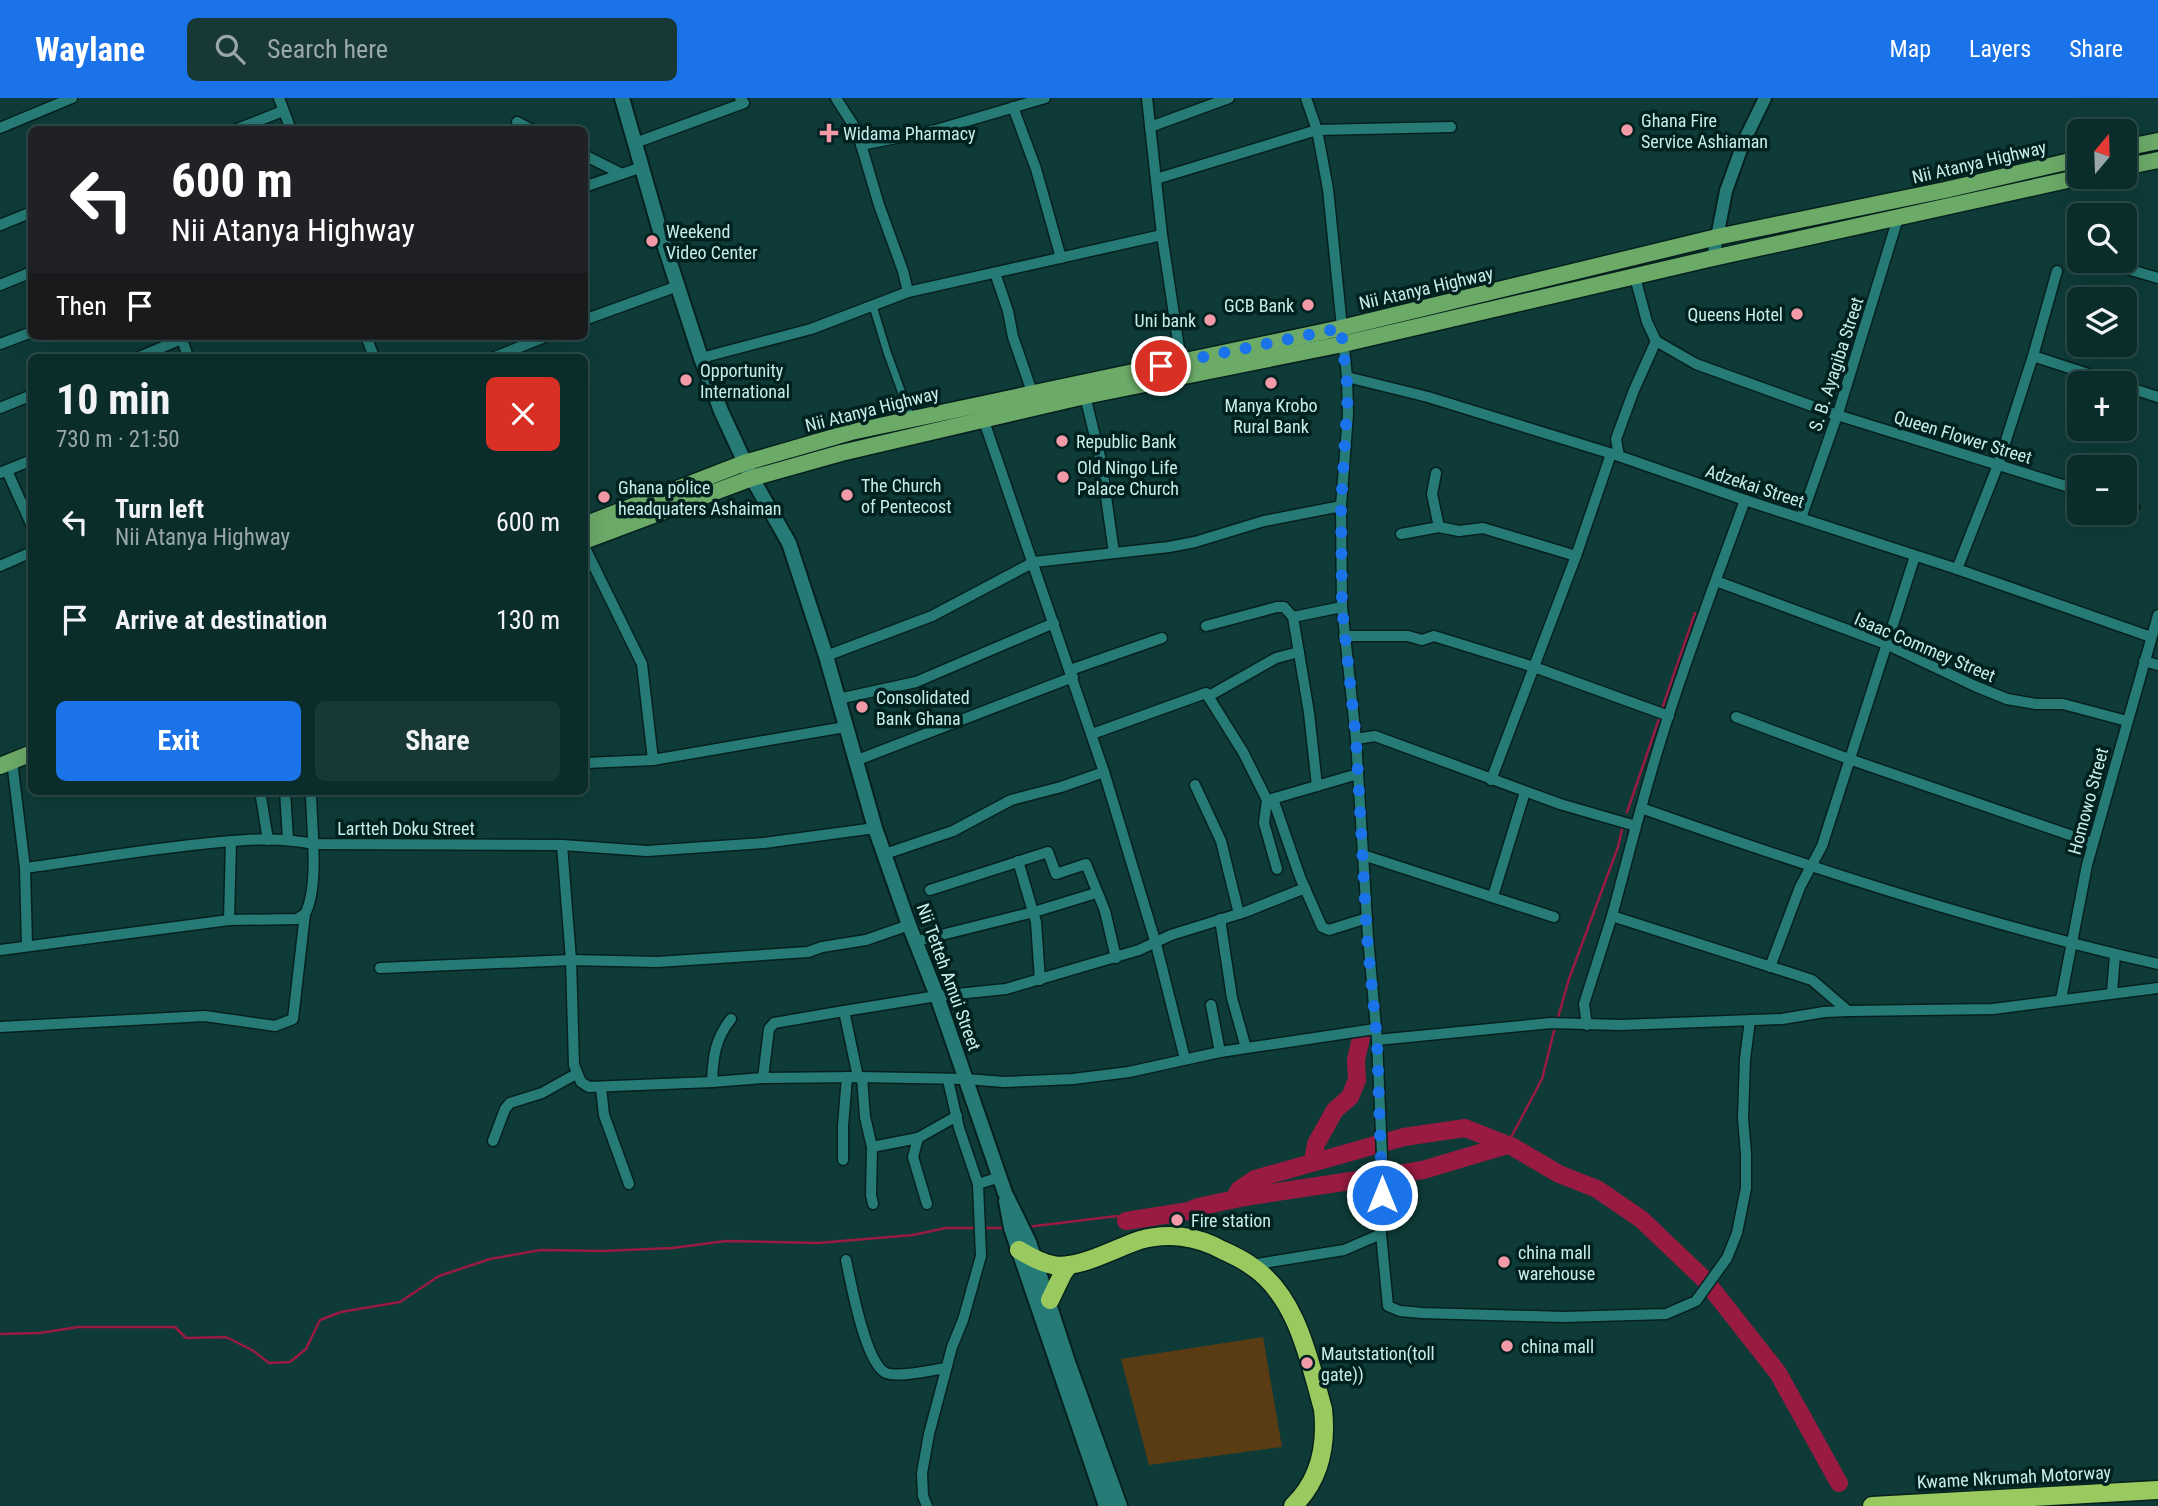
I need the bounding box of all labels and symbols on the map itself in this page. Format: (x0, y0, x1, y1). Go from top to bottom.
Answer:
place label: Ghana Fire Service Ashiaman (1641, 110, 1768, 152)
north arrow (2067, 119, 2137, 189)
marker: Ghana Fire Service Ashiaman (1619, 122, 1635, 138)
place label: Widama Pharmacy (843, 123, 976, 144)
marker: Widama Pharmacy (821, 125, 837, 141)
street label: Nii Atanya Highway (1910, 136, 2049, 188)
place label: Weekend Video Center (666, 221, 758, 263)
marker: Weekend Video Center (644, 233, 660, 249)
street label: Nii Atanya Highway (1357, 262, 1496, 314)
street label: S. B. Ayagiba Street (1804, 294, 1868, 434)
place label: GCB Bank (1224, 295, 1294, 316)
marker: GCB Bank (1300, 297, 1316, 313)
place label: Queens Hotel (1687, 304, 1783, 325)
marker: Queens Hotel (1789, 306, 1805, 322)
place label: Uni bank (1135, 310, 1196, 331)
marker: Uni bank (1202, 312, 1218, 328)
pin (1131, 336, 1191, 396)
place label: Opportunity International (700, 360, 790, 402)
marker: Opportunity International (678, 372, 694, 388)
marker: Manya Krobo Rural Bank (1263, 375, 1279, 391)
street label: Nii Atanya Highway (803, 382, 942, 436)
place label: Manya Krobo Rural Bank (1224, 395, 1318, 437)
street label: Queen Flower Street (1892, 406, 2034, 468)
place label: Republic Bank (1076, 431, 1176, 452)
marker: Republic Bank (1054, 433, 1070, 449)
place label: Old Ningo Life Palace Church (1077, 457, 1179, 499)
street label: Adzekai Street (1703, 460, 1807, 512)
marker: Old Ningo Life Palace Church (1055, 469, 1071, 485)
place label: The Church of Pentecost (861, 475, 952, 517)
place label: Ghana police headquaters Ashaiman (618, 477, 782, 519)
marker: The Church of Pentecost (839, 487, 855, 503)
marker: Ghana police headquaters Ashaiman (596, 489, 612, 505)
street label: Isaac Commey Street (1851, 608, 1999, 686)
place label: Consolidated Bank Ghana (876, 687, 970, 729)
marker: Consolidated Bank Ghana (854, 699, 870, 715)
street label: Homowo Street (2064, 745, 2112, 857)
street label: Lartteh Doku Street (337, 818, 475, 839)
street label: Nii Tetteh Amui Street (913, 901, 985, 1053)
position arrow (1345, 1158, 1419, 1232)
place label: Fire station (1191, 1210, 1271, 1231)
marker: Fire station (1169, 1212, 1185, 1228)
place label: china mall warehouse (1518, 1242, 1595, 1284)
marker: china mall warehouse (1496, 1254, 1512, 1270)
place label: china mall (1521, 1336, 1594, 1357)
marker: china mall (1499, 1338, 1515, 1354)
place label: Mautstation(toll gate)) (1321, 1343, 1435, 1386)
marker: Mautstation(toll gate)) (1299, 1355, 1315, 1371)
street label: Kwame Nkrumah Motorway (1916, 1461, 2112, 1493)

